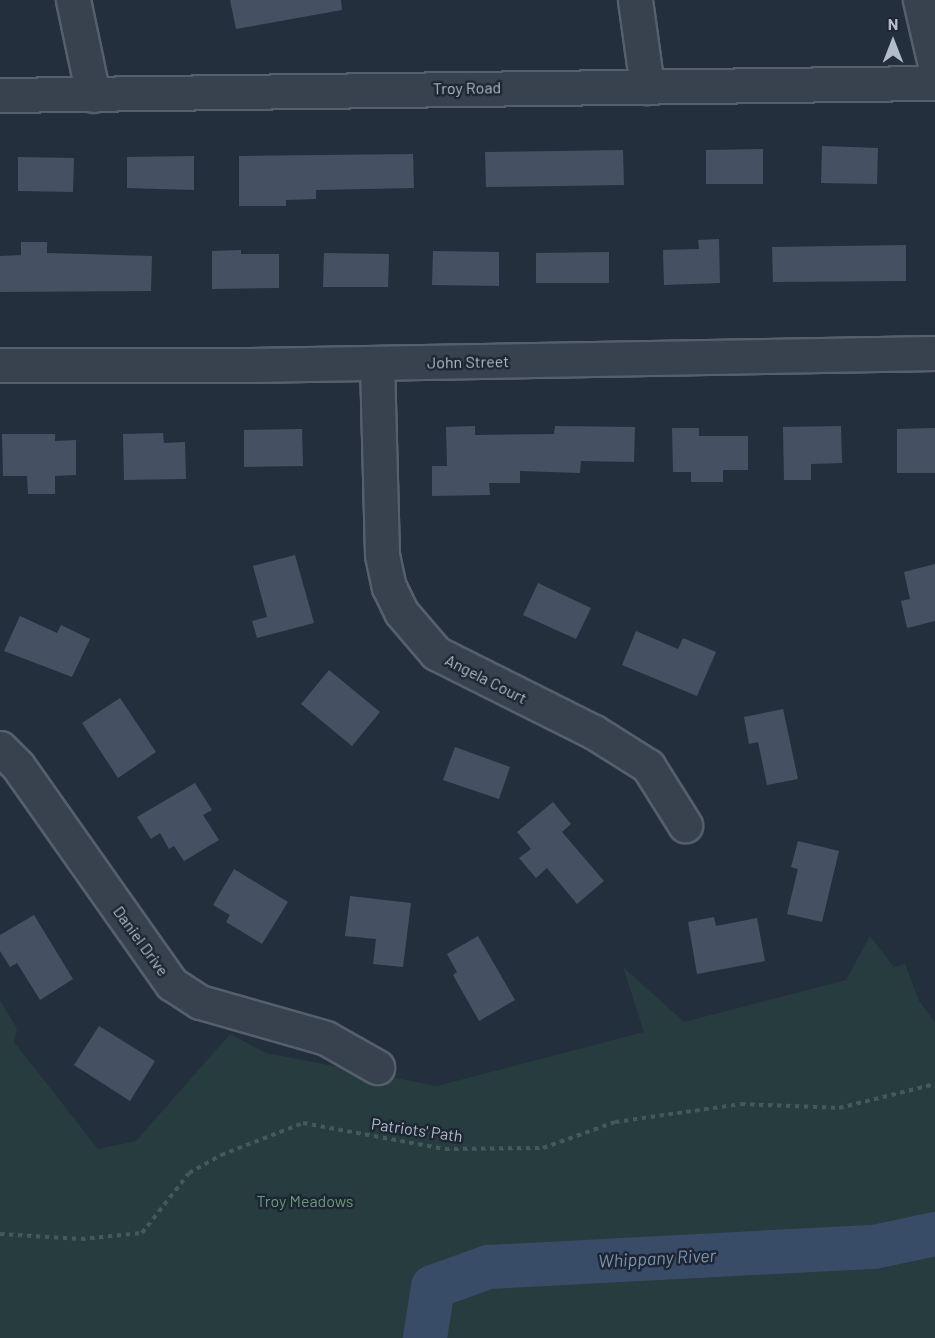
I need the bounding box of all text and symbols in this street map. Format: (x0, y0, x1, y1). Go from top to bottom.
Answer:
north arrow (863, 12, 923, 72)
text: N (888, 14, 898, 33)
street label: Troy Road (433, 78, 501, 98)
street label: John Street (427, 352, 509, 372)
street label: Angela Court (442, 650, 530, 708)
street label: Daniel Drive (109, 902, 173, 980)
street label: Patriots' Path (370, 1114, 464, 1146)
park label: Troy Meadows (257, 1191, 353, 1211)
water label: Whippany River (598, 1244, 716, 1272)

